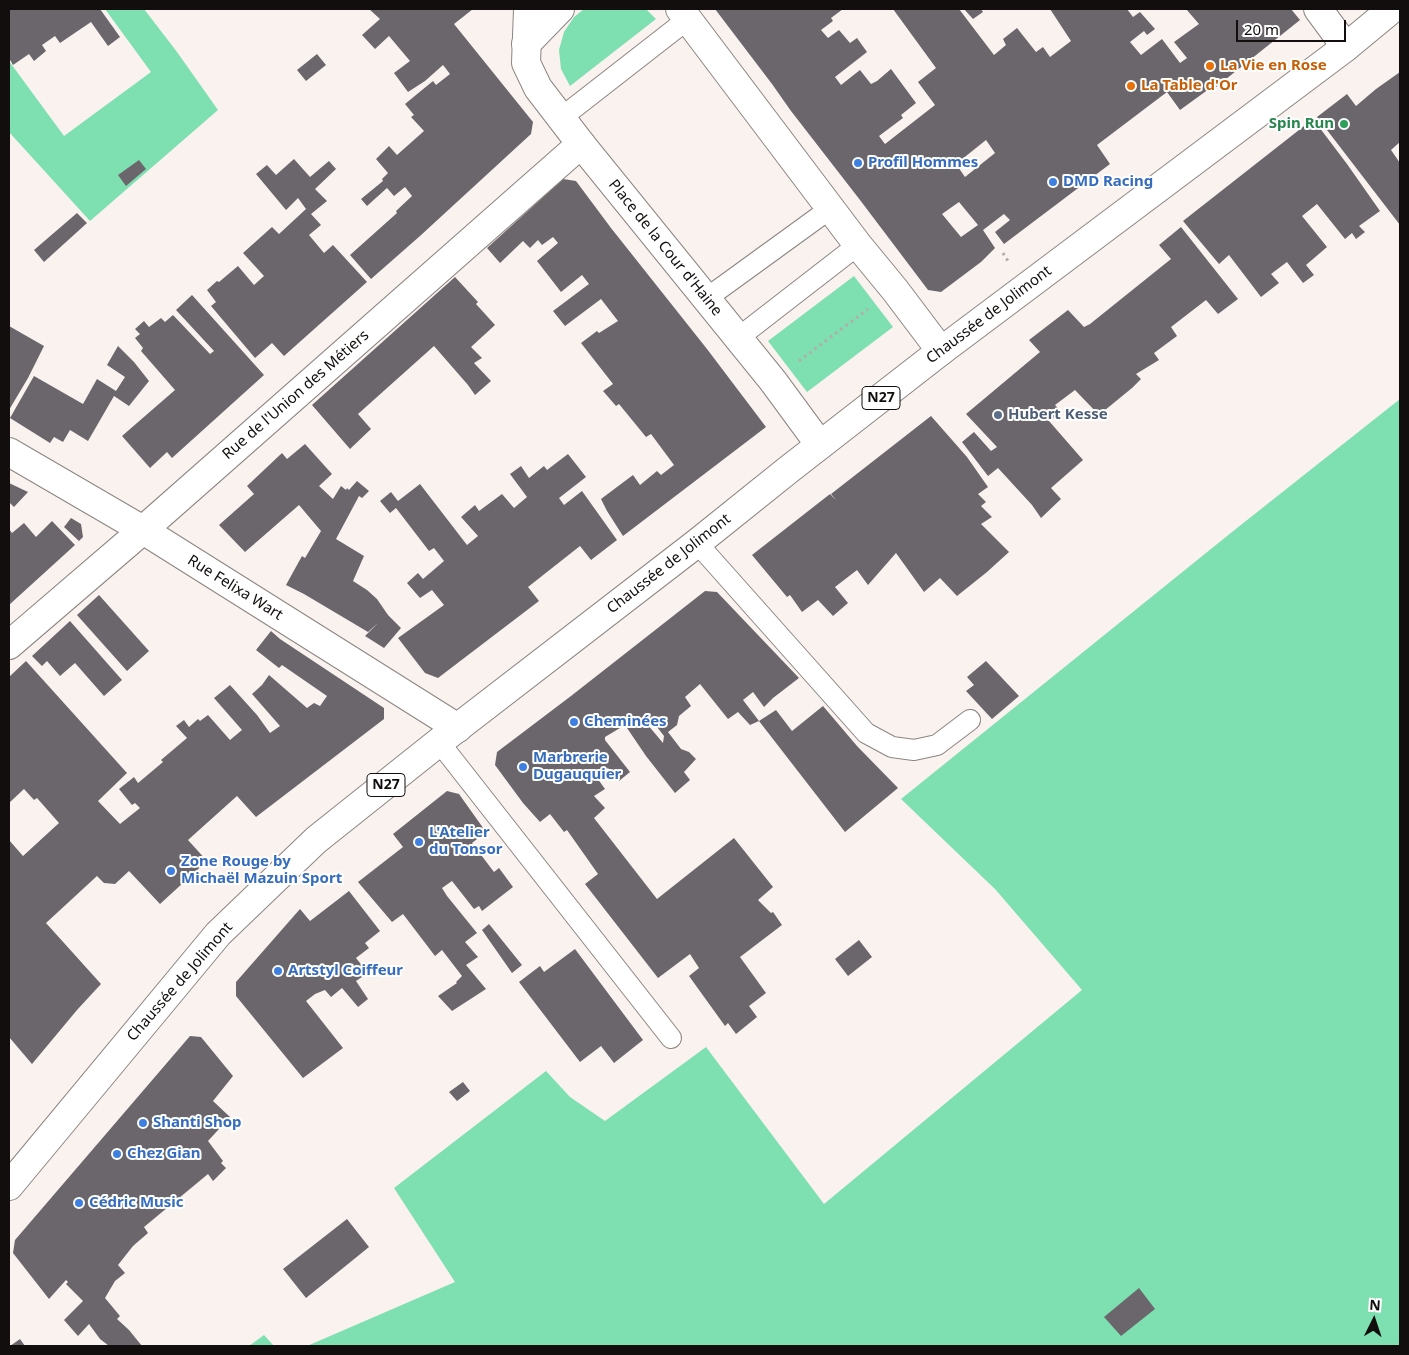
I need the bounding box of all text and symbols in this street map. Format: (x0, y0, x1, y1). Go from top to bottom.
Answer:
scale bar (1239, 10, 1349, 42)
text: 20 m (1244, 19, 1279, 39)
place label: La Vie en Rose (1220, 57, 1327, 75)
marker: La Vie en Rose (1204, 60, 1216, 72)
place label: La Table d'Or (1141, 77, 1238, 95)
marker: La Table d'Or (1125, 80, 1137, 92)
place label: Spin Run (1269, 115, 1334, 133)
marker: Spin Run (1338, 118, 1350, 130)
place label: Profil Hommes (868, 154, 978, 172)
marker: Profil Hommes (852, 157, 864, 169)
place label: DMD Racing (1063, 173, 1153, 191)
street label: Place de la Cour d'Haine (604, 176, 726, 320)
marker: DMD Racing (1047, 176, 1059, 188)
street label: Chaussée de Jolimont (923, 262, 1055, 368)
street label: Rue de l'Union des Métiers (219, 327, 373, 463)
road number: N27 (862, 386, 900, 409)
place label: Hubert Kesse (1008, 406, 1108, 424)
marker: Hubert Kesse (992, 409, 1004, 421)
street label: Chaussée de Jolimont (604, 510, 734, 618)
street label: Rue Felixa Wart (184, 552, 286, 624)
place label: Cheminées (584, 713, 667, 731)
marker: Cheminées (568, 716, 580, 728)
place label: Marbrerie Dugauquier (533, 749, 621, 784)
marker: Marbrerie Dugauquier (517, 761, 529, 773)
road number: N27 (367, 774, 405, 796)
place label: L'Atelier du Tonsor (429, 824, 502, 859)
marker: L'Atelier du Tonsor (413, 836, 425, 848)
place label: Zone Rouge by Michaël Mazuin Sport (181, 853, 342, 888)
marker: Zone Rouge by Michaël Mazuin Sport (165, 865, 177, 877)
street label: Chaussée de Jolimont (123, 919, 237, 1045)
place label: Artstyl Coiffeur (288, 962, 403, 980)
marker: Artstyl Coiffeur (272, 965, 284, 977)
place label: Shanti Shop (153, 1114, 242, 1132)
marker: Shanti Shop (137, 1117, 149, 1129)
place label: Chez Gian (127, 1145, 201, 1163)
marker: Chez Gian (111, 1148, 123, 1160)
place label: Cédric Music (89, 1194, 184, 1212)
marker: Cédric Music (73, 1197, 85, 1209)
north arrow (1349, 1295, 1399, 1345)
text: N (1369, 1295, 1381, 1314)

